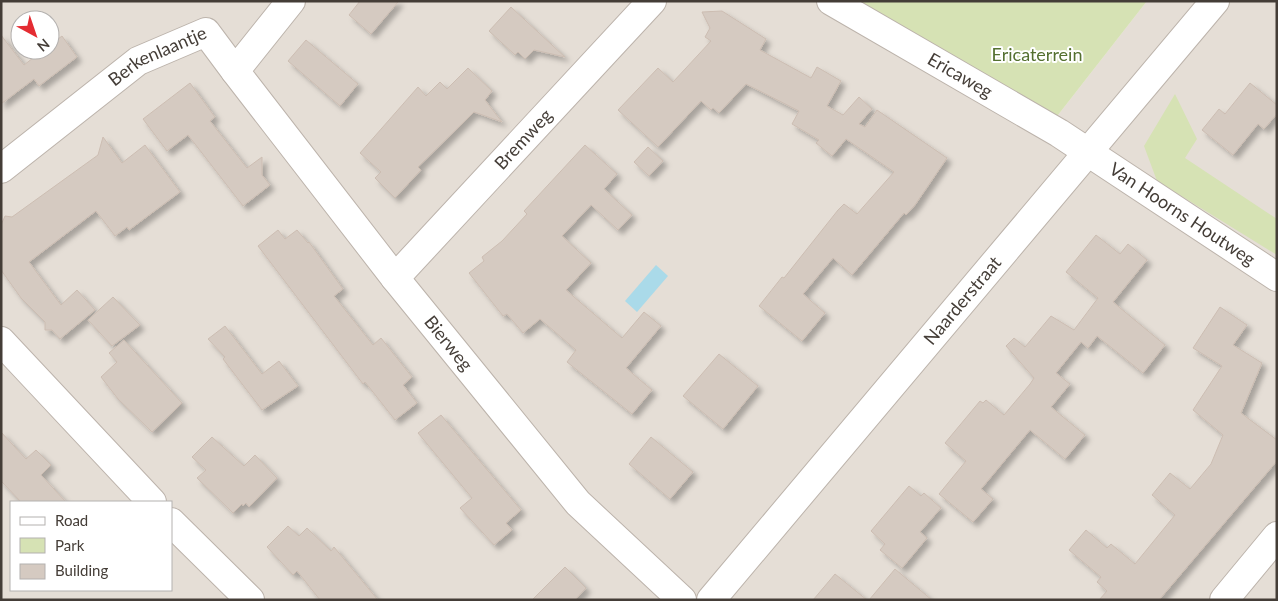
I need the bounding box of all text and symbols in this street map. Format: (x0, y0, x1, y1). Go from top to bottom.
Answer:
north arrow (10, 10, 60, 60)
street label: Berkenlaantje (103, 21, 210, 90)
text: N (34, 35, 53, 55)
park label: Ericaterrein (992, 43, 1082, 65)
street label: Ericaweg (924, 47, 997, 102)
street label: Bremweg (489, 104, 556, 174)
street label: Van Hoorns Houtweg (1105, 157, 1260, 270)
street label: Naarderstraat (919, 251, 1006, 349)
street label: Bierweg (420, 311, 478, 375)
legend (10, 501, 172, 591)
text: Road (55, 511, 88, 529)
text: Park (55, 536, 85, 554)
text: Building (55, 561, 108, 579)

